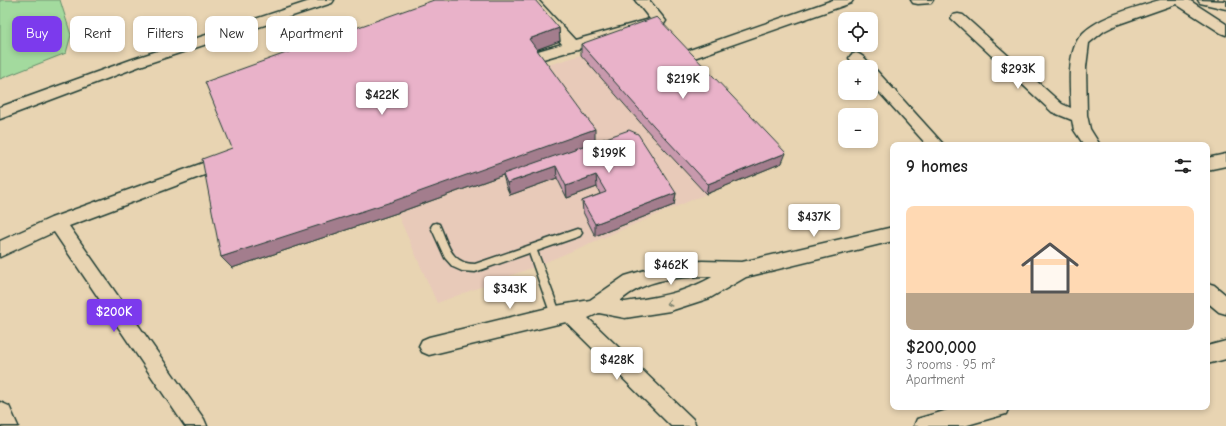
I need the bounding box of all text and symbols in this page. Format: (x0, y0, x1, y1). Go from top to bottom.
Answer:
map controls (838, 12, 878, 148)
button: locate (838, 12, 878, 52)
chip: Buy (12, 16, 62, 52)
chip: Rent (70, 16, 125, 52)
chip: Filters (133, 16, 197, 52)
chip: New (205, 16, 258, 52)
chip: Apartment (266, 16, 357, 52)
pin: $293K (990, 56, 1046, 90)
button: + (838, 60, 878, 100)
text: $293K (1001, 61, 1035, 76)
pin: $219K (655, 66, 711, 100)
text: $219K (666, 71, 700, 86)
pin: $422K (354, 82, 410, 116)
text: $422K (365, 87, 399, 102)
button: − (838, 108, 878, 148)
pin: $199K (581, 140, 637, 174)
text: $199K (592, 145, 626, 160)
icon: filters (1172, 155, 1194, 177)
text: 9 homes (906, 157, 968, 176)
pin: $437K (786, 204, 842, 238)
text: $437K (797, 209, 831, 224)
icon: home (1014, 232, 1086, 304)
pin: $462K (643, 252, 699, 286)
text: $462K (654, 257, 688, 272)
pin: $343K (482, 276, 538, 310)
text: $343K (493, 281, 527, 296)
one-way arrow (666, 298, 672, 306)
pin: $200K (86, 299, 142, 333)
text: $200K (96, 304, 132, 319)
text: $200,000 (906, 338, 977, 357)
pin: $428K (589, 347, 645, 381)
text: $428K (600, 352, 634, 367)
text: 3 rooms · 95 m² (906, 357, 995, 372)
text: Apartment (906, 372, 964, 387)

